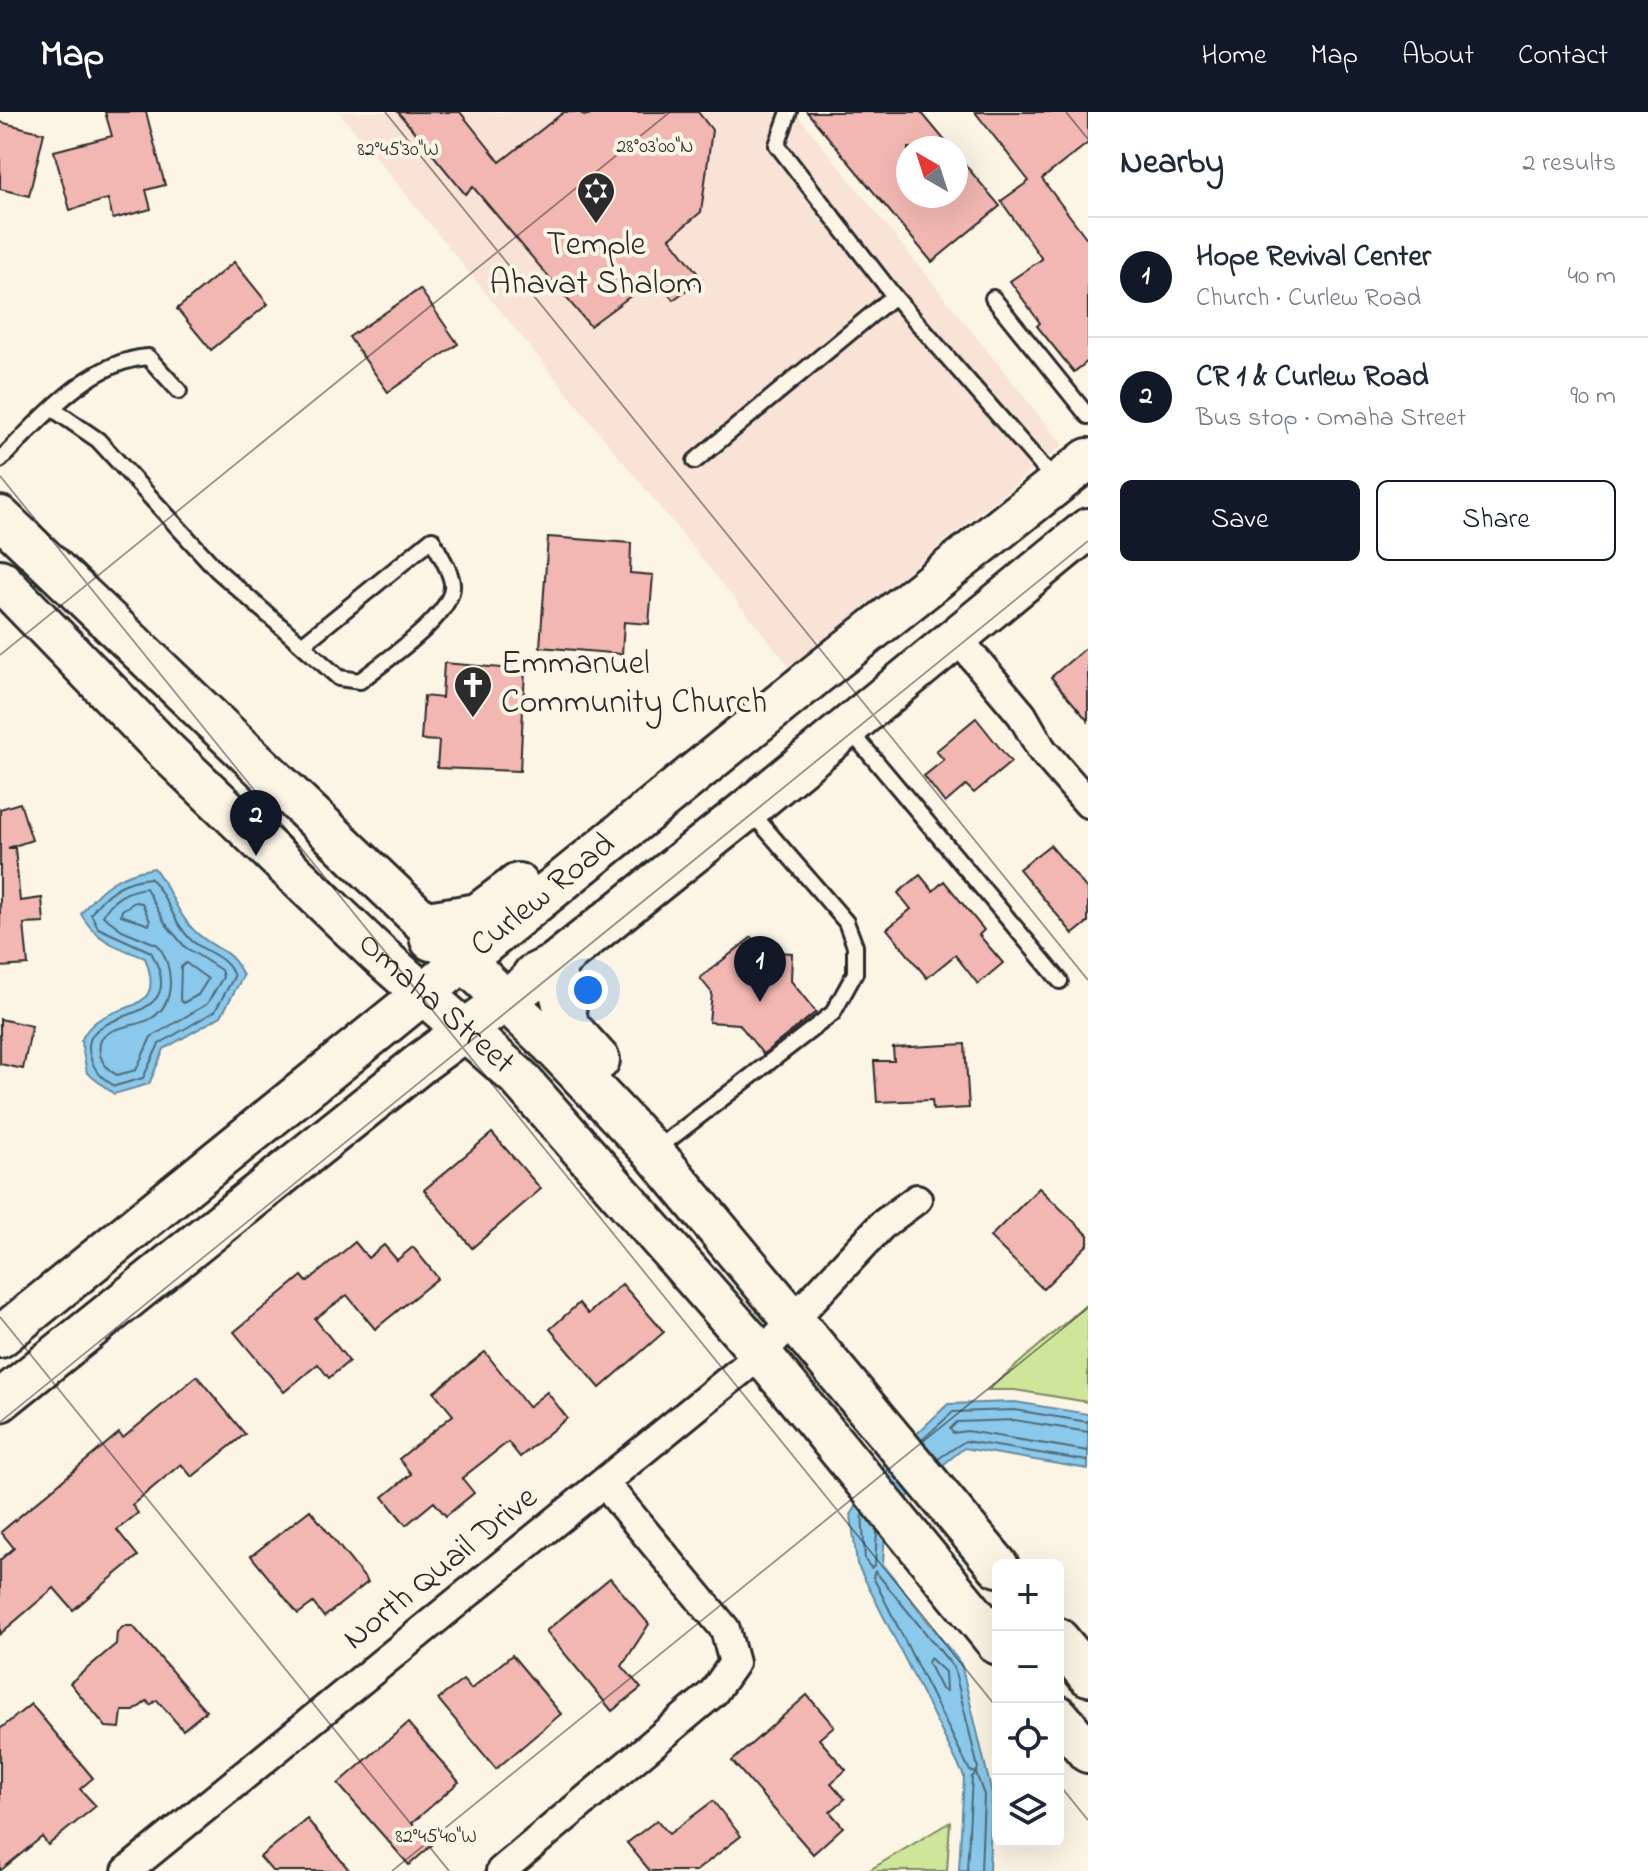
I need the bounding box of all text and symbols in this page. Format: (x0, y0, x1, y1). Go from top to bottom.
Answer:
text: Map (40, 28, 104, 84)
text: Home (1201, 36, 1267, 77)
text: Map (1311, 36, 1358, 77)
text: About (1402, 36, 1474, 77)
text: Contact (1518, 36, 1608, 77)
text: 28°03'00"N (616, 133, 694, 162)
text: 82°45'30"W (357, 136, 439, 165)
north arrow (896, 136, 968, 208)
text: Nearby (1120, 139, 1224, 189)
text: 2 results (1523, 145, 1616, 183)
synagogue icon: Temple Ahavat Shalom (575, 170, 617, 225)
place label: Temple Ahavat Shalom (490, 221, 702, 310)
text: Hope Revival Center (1196, 236, 1431, 280)
text: 1 (1142, 258, 1150, 296)
text: 40 m (1567, 258, 1616, 296)
text: Church · Curlew Road (1196, 280, 1421, 318)
text: CR 1 & Curlew Road (1196, 356, 1429, 400)
text: 2 (1140, 378, 1152, 416)
text: 90 m (1570, 378, 1616, 416)
text: Bus stop · Omaha Street (1196, 400, 1466, 438)
button: Save (1120, 480, 1360, 561)
button: Share (1376, 480, 1616, 561)
place label: Emmanuel Community Church (501, 640, 767, 729)
church icon: Emmanuel Community Church (452, 664, 494, 719)
pin: 2 (230, 790, 282, 856)
street label: Curlew Road (460, 822, 627, 970)
street label: Omaha Street (345, 921, 525, 1088)
pin: 1 (734, 936, 786, 1002)
your location (568, 970, 608, 1010)
street label: North Quail Drive (333, 1474, 550, 1663)
map controls (992, 1559, 1064, 1847)
button: + (992, 1559, 1064, 1631)
button: − (992, 1631, 1064, 1703)
button: locate (992, 1703, 1064, 1775)
button: layers (992, 1775, 1064, 1847)
text: 82°45'40"W (395, 1823, 477, 1852)

